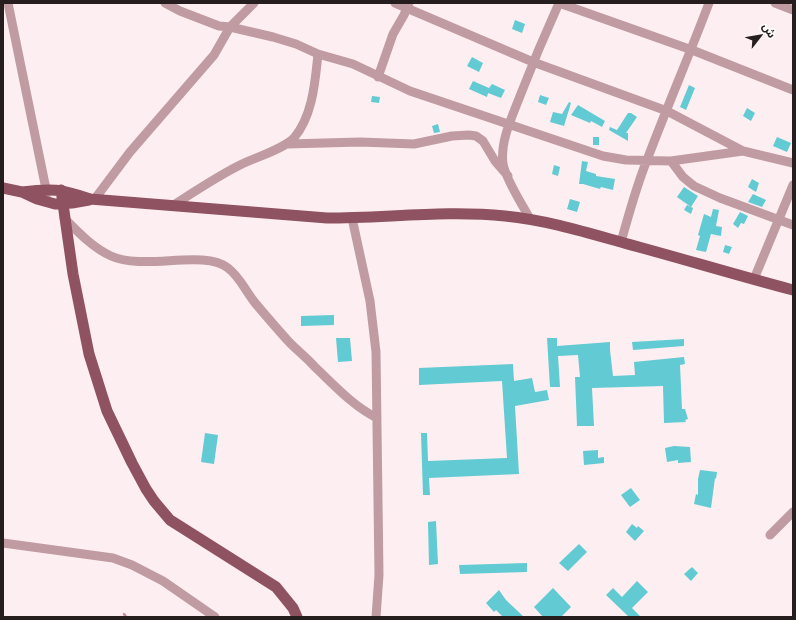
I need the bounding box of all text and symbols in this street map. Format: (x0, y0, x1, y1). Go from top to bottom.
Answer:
north arrow (740, 16, 780, 56)
text: ش (760, 19, 781, 40)

